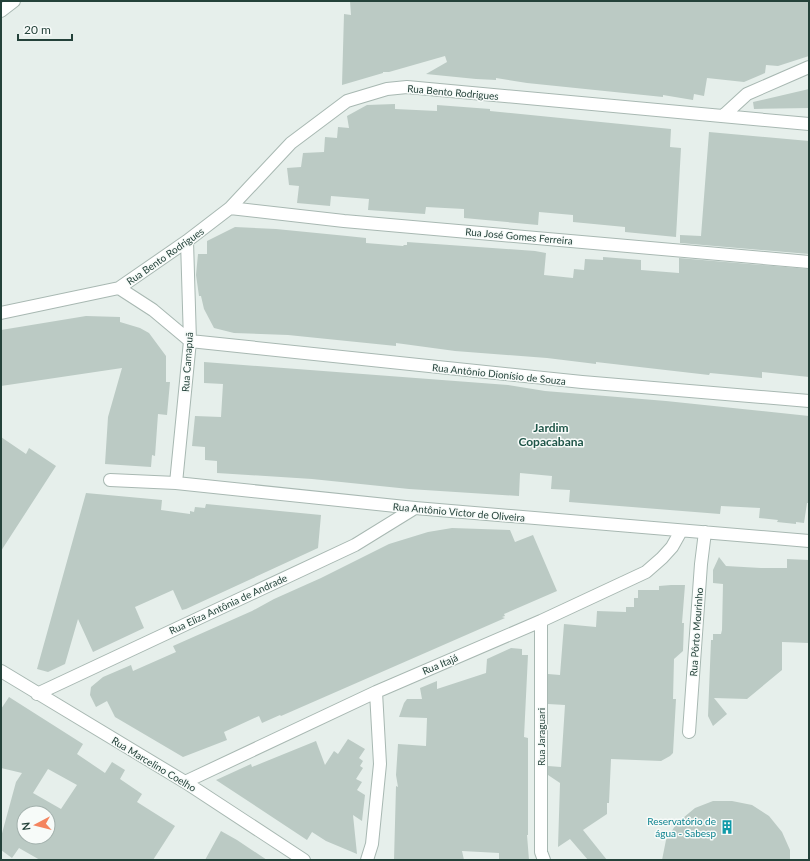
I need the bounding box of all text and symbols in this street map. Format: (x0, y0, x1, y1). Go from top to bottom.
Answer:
scale bar (18, 16, 72, 42)
text: 20 m (24, 22, 51, 37)
street label: Rua Bento Rodrigues (407, 82, 499, 102)
street label: Rua Bento Rodrigues (124, 225, 206, 287)
street label: Rua José Gomes Ferreira (465, 225, 573, 247)
street label: Rua Camapuã (179, 332, 195, 392)
street label: Rua Antônio Dionísio de Souza (431, 361, 567, 387)
district label: Jardim Copacabana (518, 420, 584, 449)
street label: Rua Antônio Victor de Oliveira (392, 500, 526, 524)
street label: Rua Eliza Antônia de Andrade (167, 571, 289, 637)
street label: Rua Pôrto Mourinho (687, 587, 705, 677)
street label: Rua Itajá (420, 651, 460, 677)
street label: Rua Jaraguari (535, 708, 547, 766)
street label: Rua Marcelino Coelho (110, 734, 199, 794)
north arrow (16, 805, 56, 845)
place label: Reservatório de água - Sabesp (647, 815, 716, 839)
building icon: Reservatório de água - Sabesp (719, 819, 735, 835)
text: N (19, 821, 33, 831)

